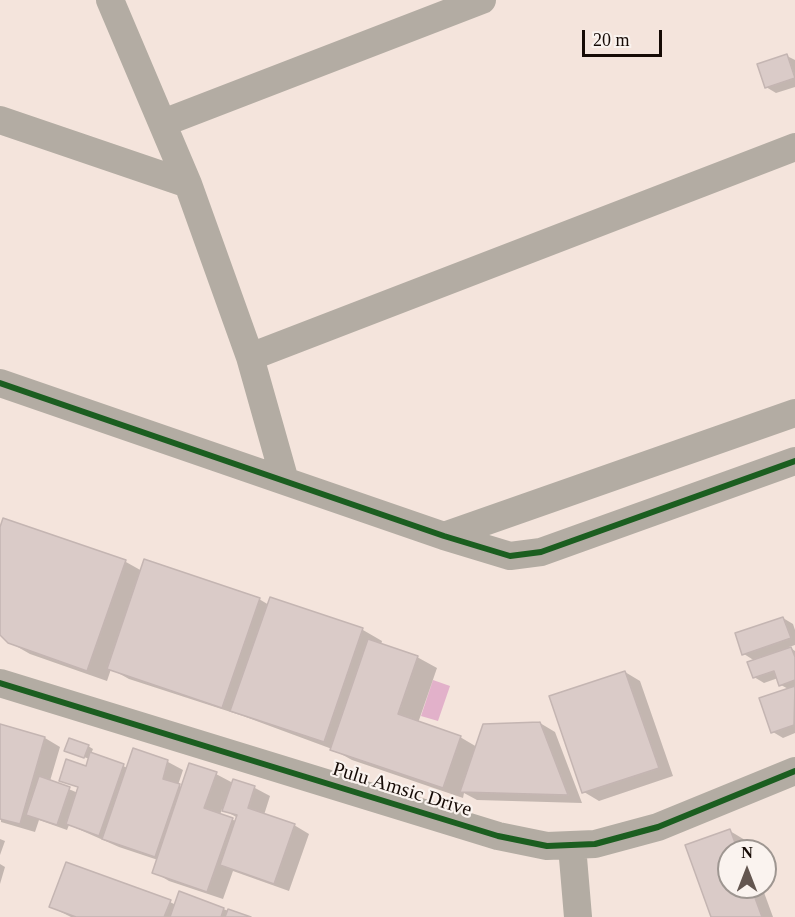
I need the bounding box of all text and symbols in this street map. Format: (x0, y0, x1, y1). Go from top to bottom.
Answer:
scale bar (585, 18, 664, 56)
text: 20 m (593, 30, 630, 50)
street label: Pulu Amsic Drive (329, 757, 475, 823)
north arrow (717, 839, 777, 899)
text: N (741, 844, 753, 861)

